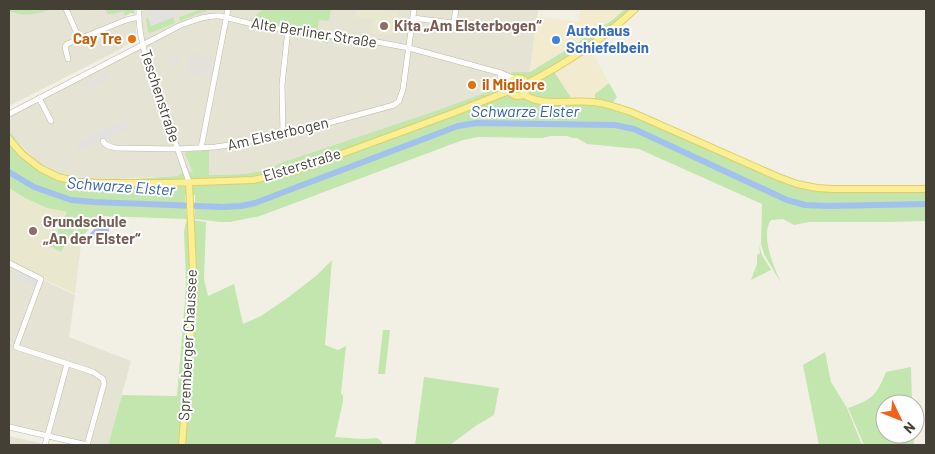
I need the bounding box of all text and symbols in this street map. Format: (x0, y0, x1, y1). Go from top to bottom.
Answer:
street label: Alte Berliner Straße (250, 13, 378, 51)
place label: Kita „Am Elsterbogen“ (394, 16, 542, 34)
marker: Kita „Am Elsterbogen“ (378, 20, 390, 32)
place label: Autohaus Schiefelbein (566, 21, 649, 56)
place label: Cay Tre (73, 29, 122, 47)
marker: Cay Tre (126, 33, 138, 45)
marker: Autohaus Schiefelbein (550, 34, 562, 46)
street label: Teschenstraße (137, 47, 184, 144)
place label: il Migliore (482, 75, 545, 93)
marker: il Migliore (466, 79, 478, 91)
water label: Schwarze Elster (471, 101, 581, 120)
street label: Am Elsterbogen (225, 113, 330, 153)
street label: Elsterstraße (261, 144, 343, 184)
water label: Schwarze Elster (66, 172, 177, 199)
place label: Grundschule „An der Elster“ (43, 212, 141, 247)
marker: Grundschule „An der Elster“ (27, 225, 39, 237)
street label: Spremberger Chaussee (174, 269, 200, 421)
north arrow (875, 394, 925, 444)
text: N (900, 419, 919, 437)

